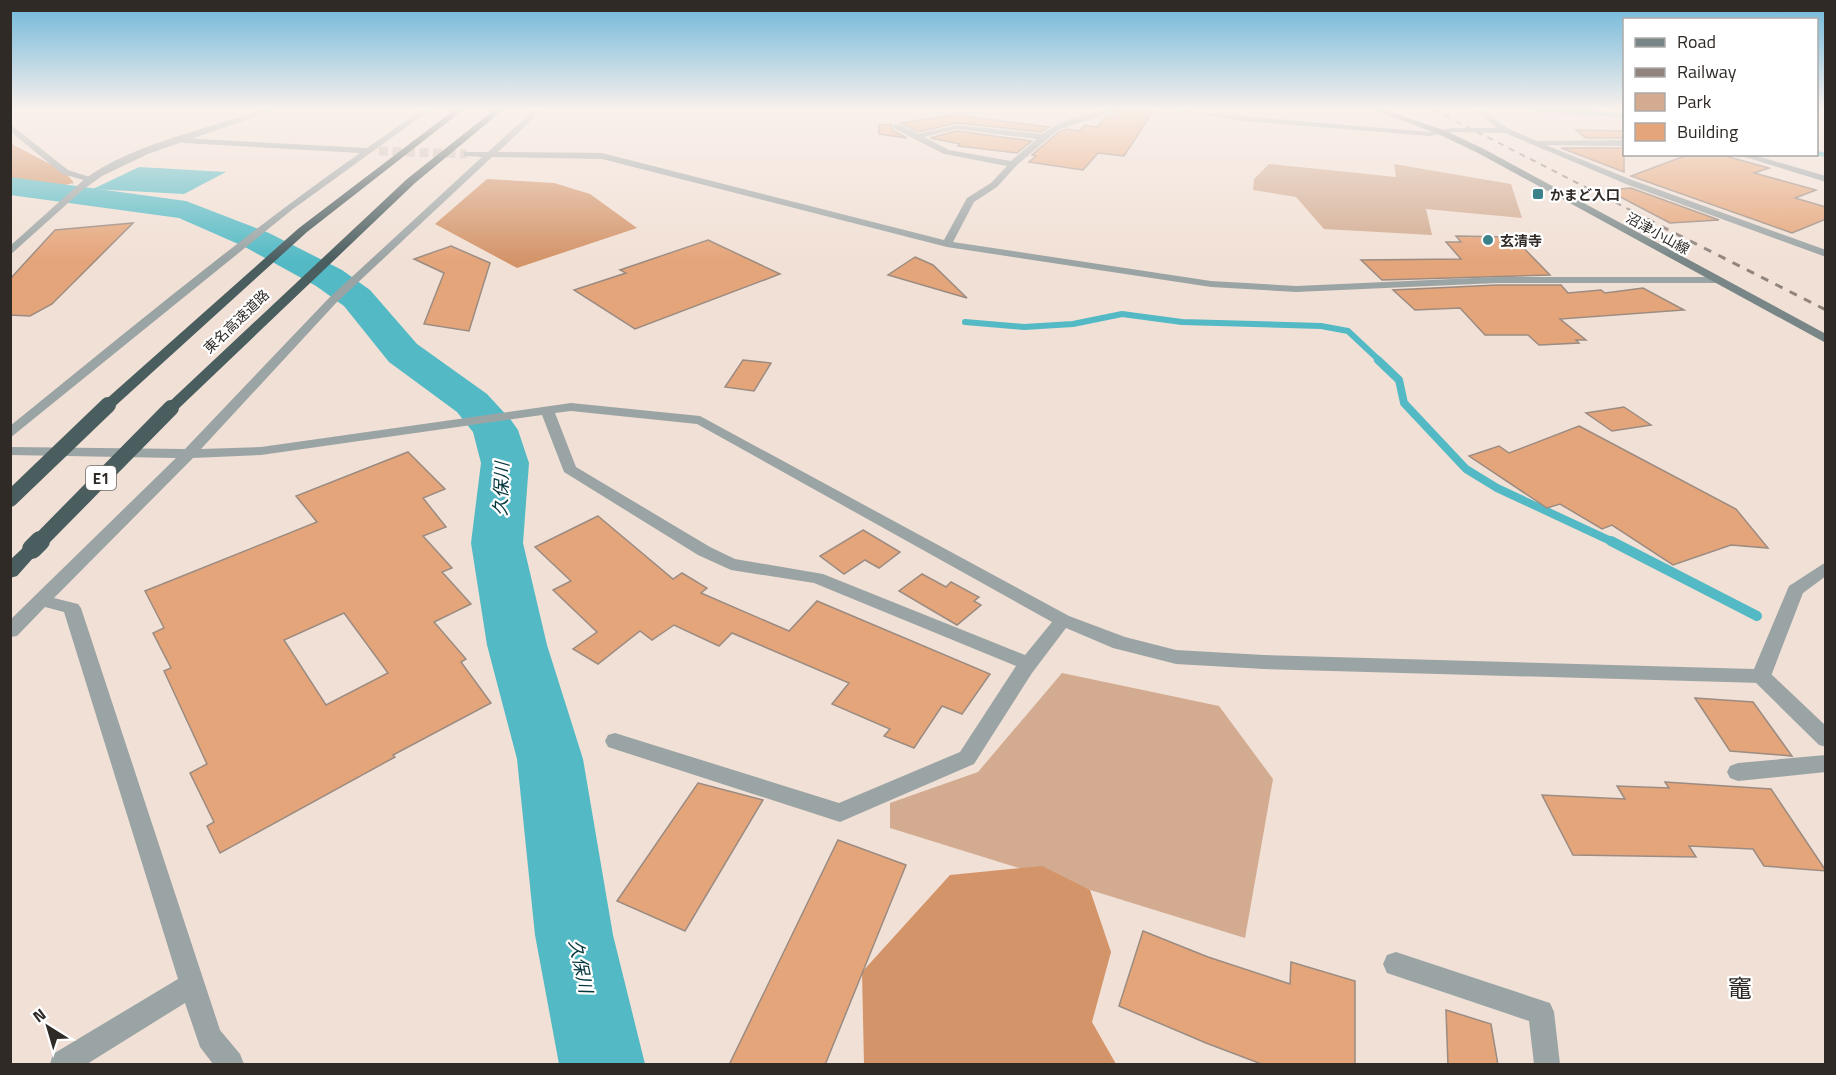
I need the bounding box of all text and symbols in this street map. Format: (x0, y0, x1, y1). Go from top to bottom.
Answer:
legend (1623, 18, 1818, 156)
text: Road (1677, 28, 1716, 55)
text: Railway (1677, 58, 1737, 85)
text: Park (1677, 88, 1712, 115)
text: Building (1677, 118, 1738, 145)
place label: かまど入口 (1550, 184, 1620, 205)
marker: かまど入口 (1531, 187, 1545, 201)
street label: 沼津小山線 (1622, 207, 1694, 259)
place label: 玄清寺 (1500, 230, 1542, 251)
marker: 玄清寺 (1481, 233, 1495, 247)
street label: 東名高速道路 (198, 284, 274, 358)
water label: 久保川 (487, 460, 516, 516)
road number: E1 (86, 466, 116, 490)
water label: 久保川 (562, 937, 600, 997)
district label: 竈 (1728, 970, 1752, 1006)
north arrow (18, 997, 78, 1057)
text: N (27, 1002, 51, 1028)

